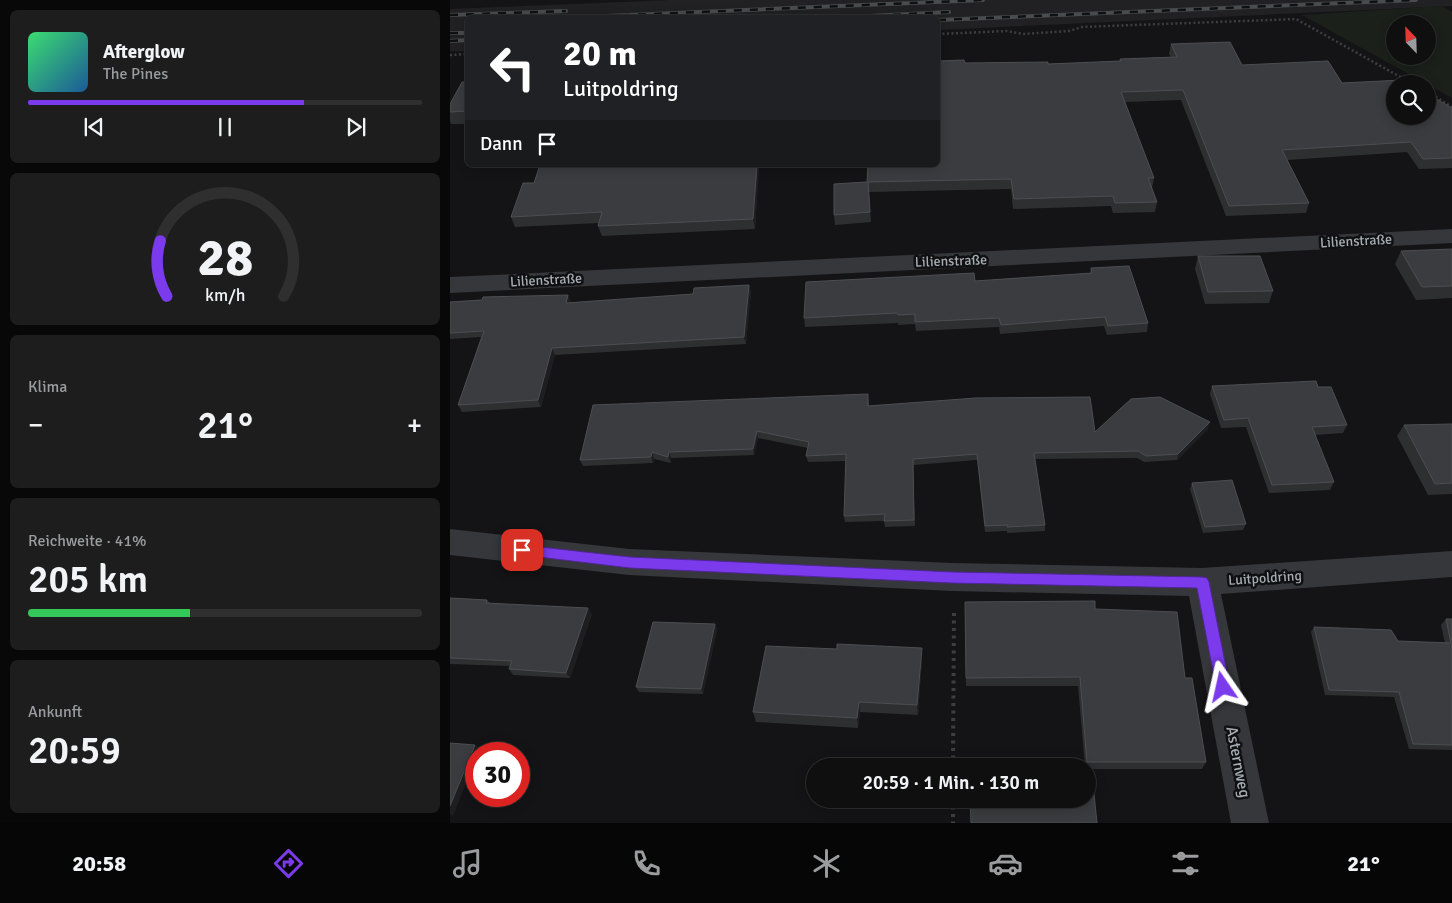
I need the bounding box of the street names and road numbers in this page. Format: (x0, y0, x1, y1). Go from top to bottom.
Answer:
street label: Lilienstraße (1319, 231, 1393, 251)
street label: Lilienstraße (915, 251, 987, 271)
street label: Lilienstraße (509, 270, 583, 290)
street label: Luitpoldring (1228, 567, 1302, 589)
street label: Asternweg (1221, 725, 1255, 799)

